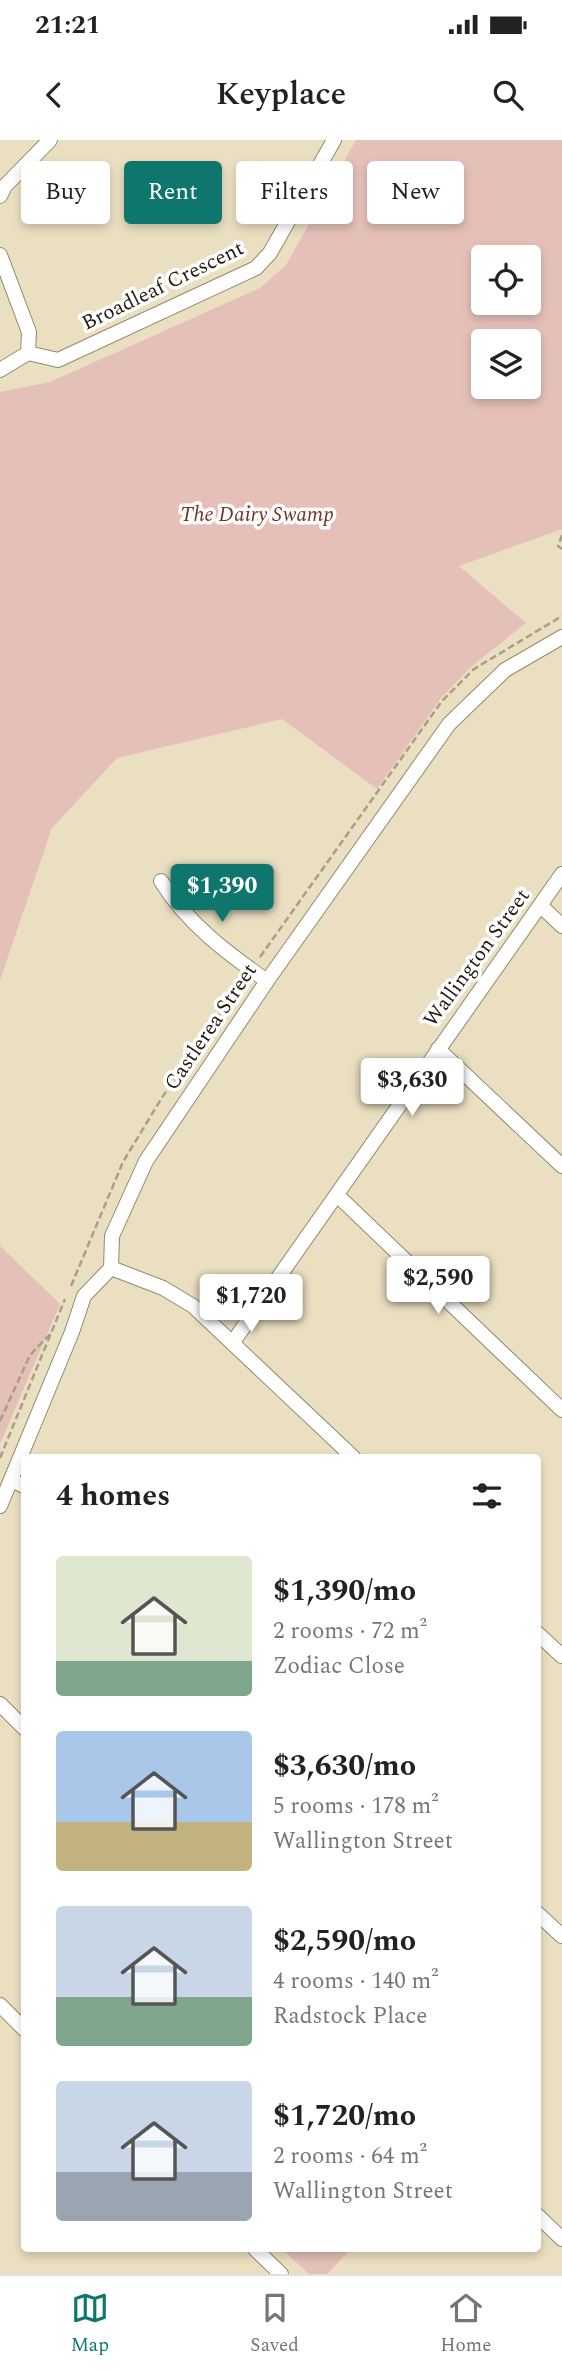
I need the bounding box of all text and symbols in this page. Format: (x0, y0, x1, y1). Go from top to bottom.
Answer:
text: 21:21 (35, 5, 100, 45)
text: Keyplace (216, 70, 346, 119)
icon: back (35, 76, 73, 114)
icon: search (489, 76, 527, 114)
chip: Buy (21, 161, 110, 224)
chip: Rent (124, 161, 222, 224)
chip: Filters (236, 161, 353, 224)
chip: New (367, 161, 464, 224)
street label: Broadleaf Crescent (76, 233, 250, 339)
map controls (471, 245, 541, 399)
button: locate (471, 245, 541, 315)
button: layers (471, 329, 541, 399)
park label: The Dairy Swamp (180, 499, 334, 531)
pin: $1,390 (165, 864, 279, 924)
text: $1,390 (187, 869, 257, 904)
street label: Wallington Street (416, 882, 538, 1034)
street label: Castlerea Street (157, 957, 265, 1097)
pin: $3,630 (355, 1058, 469, 1118)
text: $3,630 (377, 1063, 447, 1098)
pin: $2,590 (381, 1256, 495, 1316)
text: $2,590 (403, 1261, 473, 1296)
pin: $1,720 (194, 1274, 308, 1334)
text: $1,720 (216, 1279, 286, 1314)
text: 4 homes (56, 1473, 170, 1519)
icon: filters (468, 1477, 506, 1515)
text: $1,390/mo (273, 1568, 416, 1614)
icon: home (112, 1584, 196, 1668)
text: 2 rooms · 72 m² (273, 1614, 427, 1649)
text: Zodiac Close (273, 1649, 405, 1684)
text: $3,630/mo (273, 1743, 416, 1789)
icon: home (112, 1759, 196, 1843)
text: 5 rooms · 178 m² (273, 1789, 439, 1824)
text: Wallington Street (273, 1824, 453, 1859)
text: $2,590/mo (273, 1918, 416, 1964)
icon: home (112, 1934, 196, 2018)
text: 4 rooms · 140 m² (273, 1964, 439, 1999)
text: Radstock Place (273, 1999, 427, 2034)
text: $1,720/mo (273, 2093, 416, 2139)
icon: home (112, 2109, 196, 2193)
text: 2 rooms · 64 m² (273, 2139, 427, 2174)
text: Wallington Street (273, 2174, 453, 2209)
tab: Map (71, 2289, 109, 2360)
tab: Saved (250, 2289, 299, 2360)
tab: Home (440, 2289, 491, 2360)

